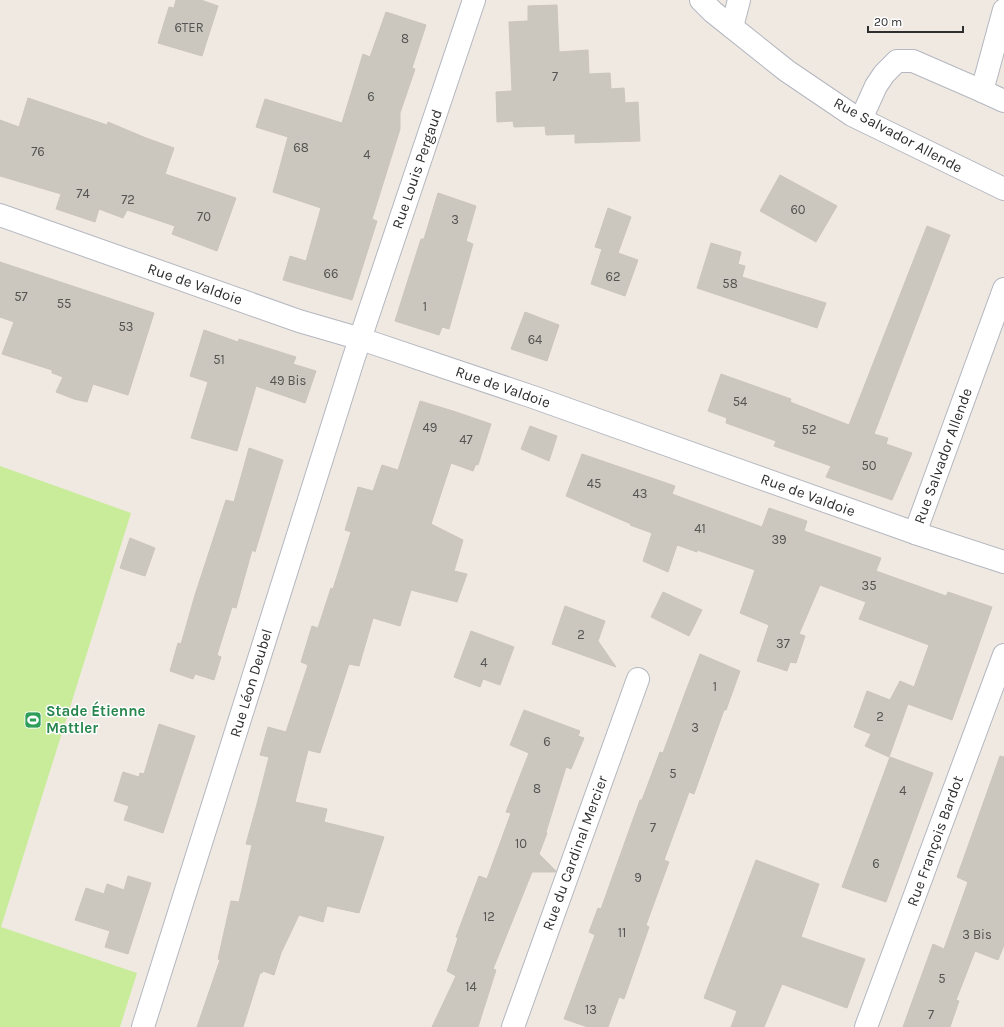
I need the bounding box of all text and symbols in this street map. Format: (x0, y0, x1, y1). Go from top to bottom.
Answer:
scale bar (868, 8, 963, 34)
text: 20 m (874, 15, 902, 29)
house number: 6TER (174, 20, 204, 35)
house number: 8 (401, 31, 409, 46)
house number: 7 (552, 69, 558, 84)
house number: 6 (367, 89, 375, 104)
street label: Rue Salvador Allende (831, 93, 965, 177)
street label: Rue Louis Pergaud (388, 107, 446, 231)
house number: 68 (293, 140, 309, 155)
house number: 76 (31, 144, 45, 159)
house number: 4 (363, 147, 371, 162)
house number: 74 (76, 186, 90, 201)
house number: 72 (121, 192, 135, 207)
house number: 60 (790, 202, 806, 217)
house number: 70 (197, 209, 211, 224)
house number: 3 (451, 212, 459, 227)
street label: Rue de Valdoie (145, 259, 245, 309)
house number: 66 (324, 266, 338, 281)
house number: 62 (606, 269, 620, 284)
house number: 58 (722, 276, 738, 291)
house number: 57 (14, 289, 28, 304)
house number: 55 (57, 296, 71, 311)
house number: 1 (423, 299, 427, 314)
house number: 53 (118, 319, 134, 334)
house number: 64 (528, 332, 542, 347)
house number: 51 (213, 352, 225, 367)
street label: Rue de Valdoie (453, 362, 553, 412)
house number: 49 Bis (270, 373, 306, 388)
street label: Rue Salvador Allende (910, 386, 976, 526)
house number: 54 (733, 394, 747, 409)
house number: 49 (423, 420, 437, 435)
house number: 52 (802, 422, 816, 437)
house number: 47 (459, 432, 473, 447)
house number: 50 (861, 458, 877, 473)
street label: Rue de Valdoie (758, 470, 858, 520)
house number: 45 (587, 476, 601, 491)
house number: 43 (633, 486, 647, 501)
house number: 41 (694, 521, 706, 536)
house number: 39 (771, 532, 787, 547)
house number: 35 (861, 578, 877, 593)
street label: Rue Léon Deubel (226, 627, 276, 739)
house number: 2 (577, 627, 585, 642)
house number: 37 (776, 636, 790, 651)
house number: 4 (480, 655, 488, 670)
house number: 1 (713, 679, 717, 694)
place label: Stade Étienne Mattler (46, 701, 145, 737)
house number: 2 (876, 709, 884, 724)
sports icon: Stade Étienne Mattler (23, 710, 43, 730)
house number: 3 (691, 720, 699, 735)
house number: 6 (543, 734, 551, 749)
house number: 5 (669, 766, 677, 781)
street label: Rue du Cardinal Mercier (539, 773, 612, 933)
street label: Rue François Bardot (903, 773, 967, 909)
house number: 8 (533, 781, 541, 796)
house number: 4 (899, 783, 907, 798)
house number: 7 (650, 820, 656, 835)
house number: 10 (515, 836, 527, 851)
house number: 6 (872, 856, 880, 871)
house number: 9 (634, 870, 642, 885)
house number: 12 (483, 909, 495, 924)
house number: 11 (618, 925, 626, 940)
house number: 3 Bis (962, 927, 992, 942)
house number: 5 (938, 971, 946, 986)
house number: 14 (465, 979, 477, 994)
house number: 13 (585, 1002, 597, 1017)
house number: 7 (928, 1007, 934, 1022)

